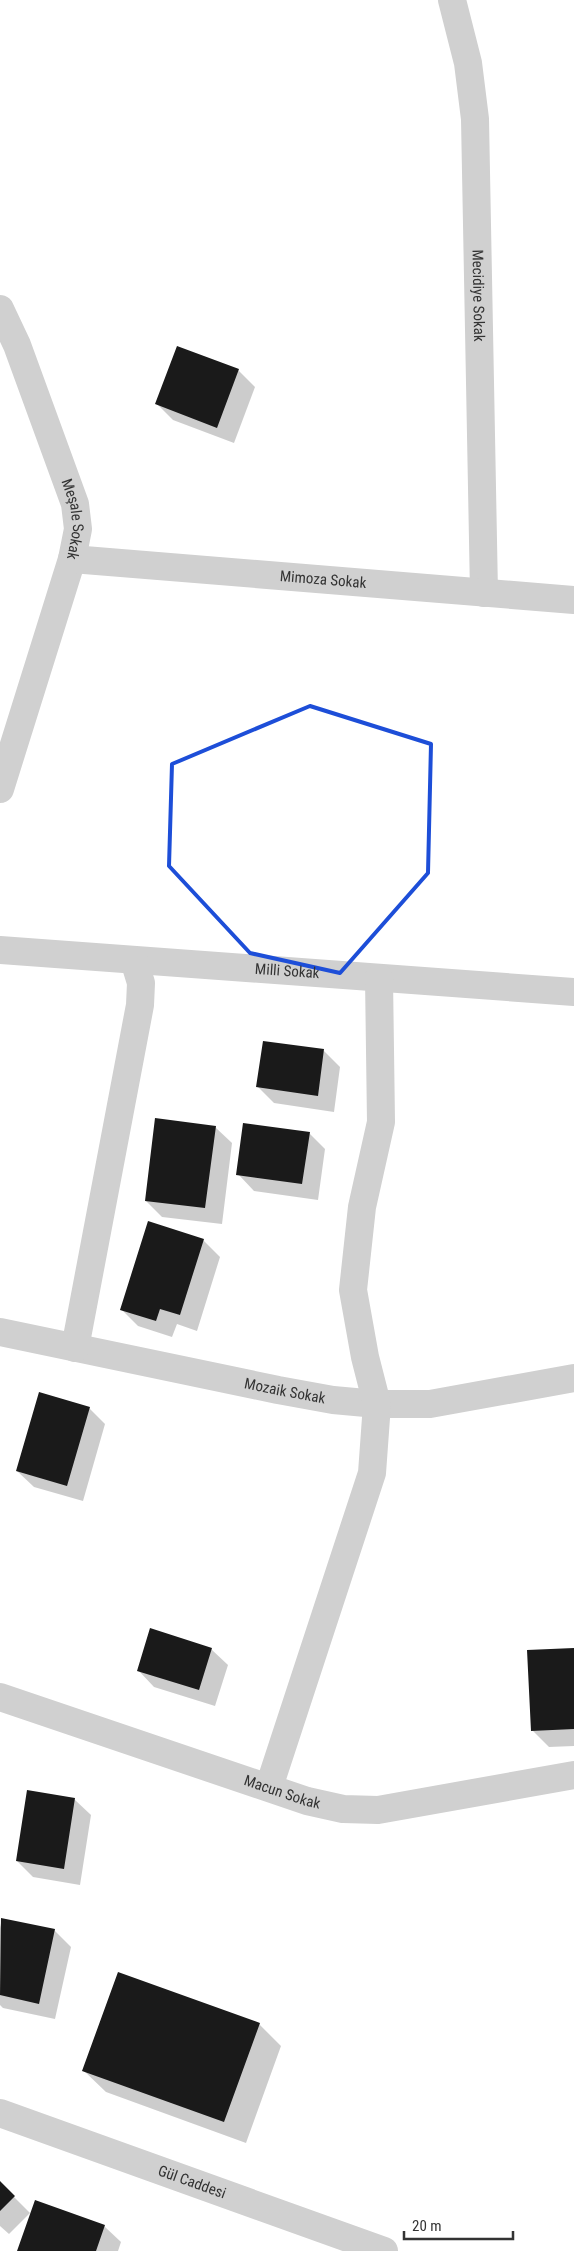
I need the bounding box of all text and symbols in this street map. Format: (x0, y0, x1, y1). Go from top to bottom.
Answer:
street label: Mecidiye Sokak (468, 249, 488, 342)
street label: Meşale Sokak (58, 476, 87, 561)
street label: Mimoza Sokak (279, 567, 367, 592)
street label: Milli Sokak (254, 960, 320, 982)
street label: Mozaik Sokak (243, 1374, 327, 1408)
street label: Macun Sokak (242, 1771, 322, 1813)
street label: Gül Caddesi (156, 2162, 228, 2202)
scale bar (404, 2208, 513, 2240)
text: 20 m (412, 2217, 442, 2235)

